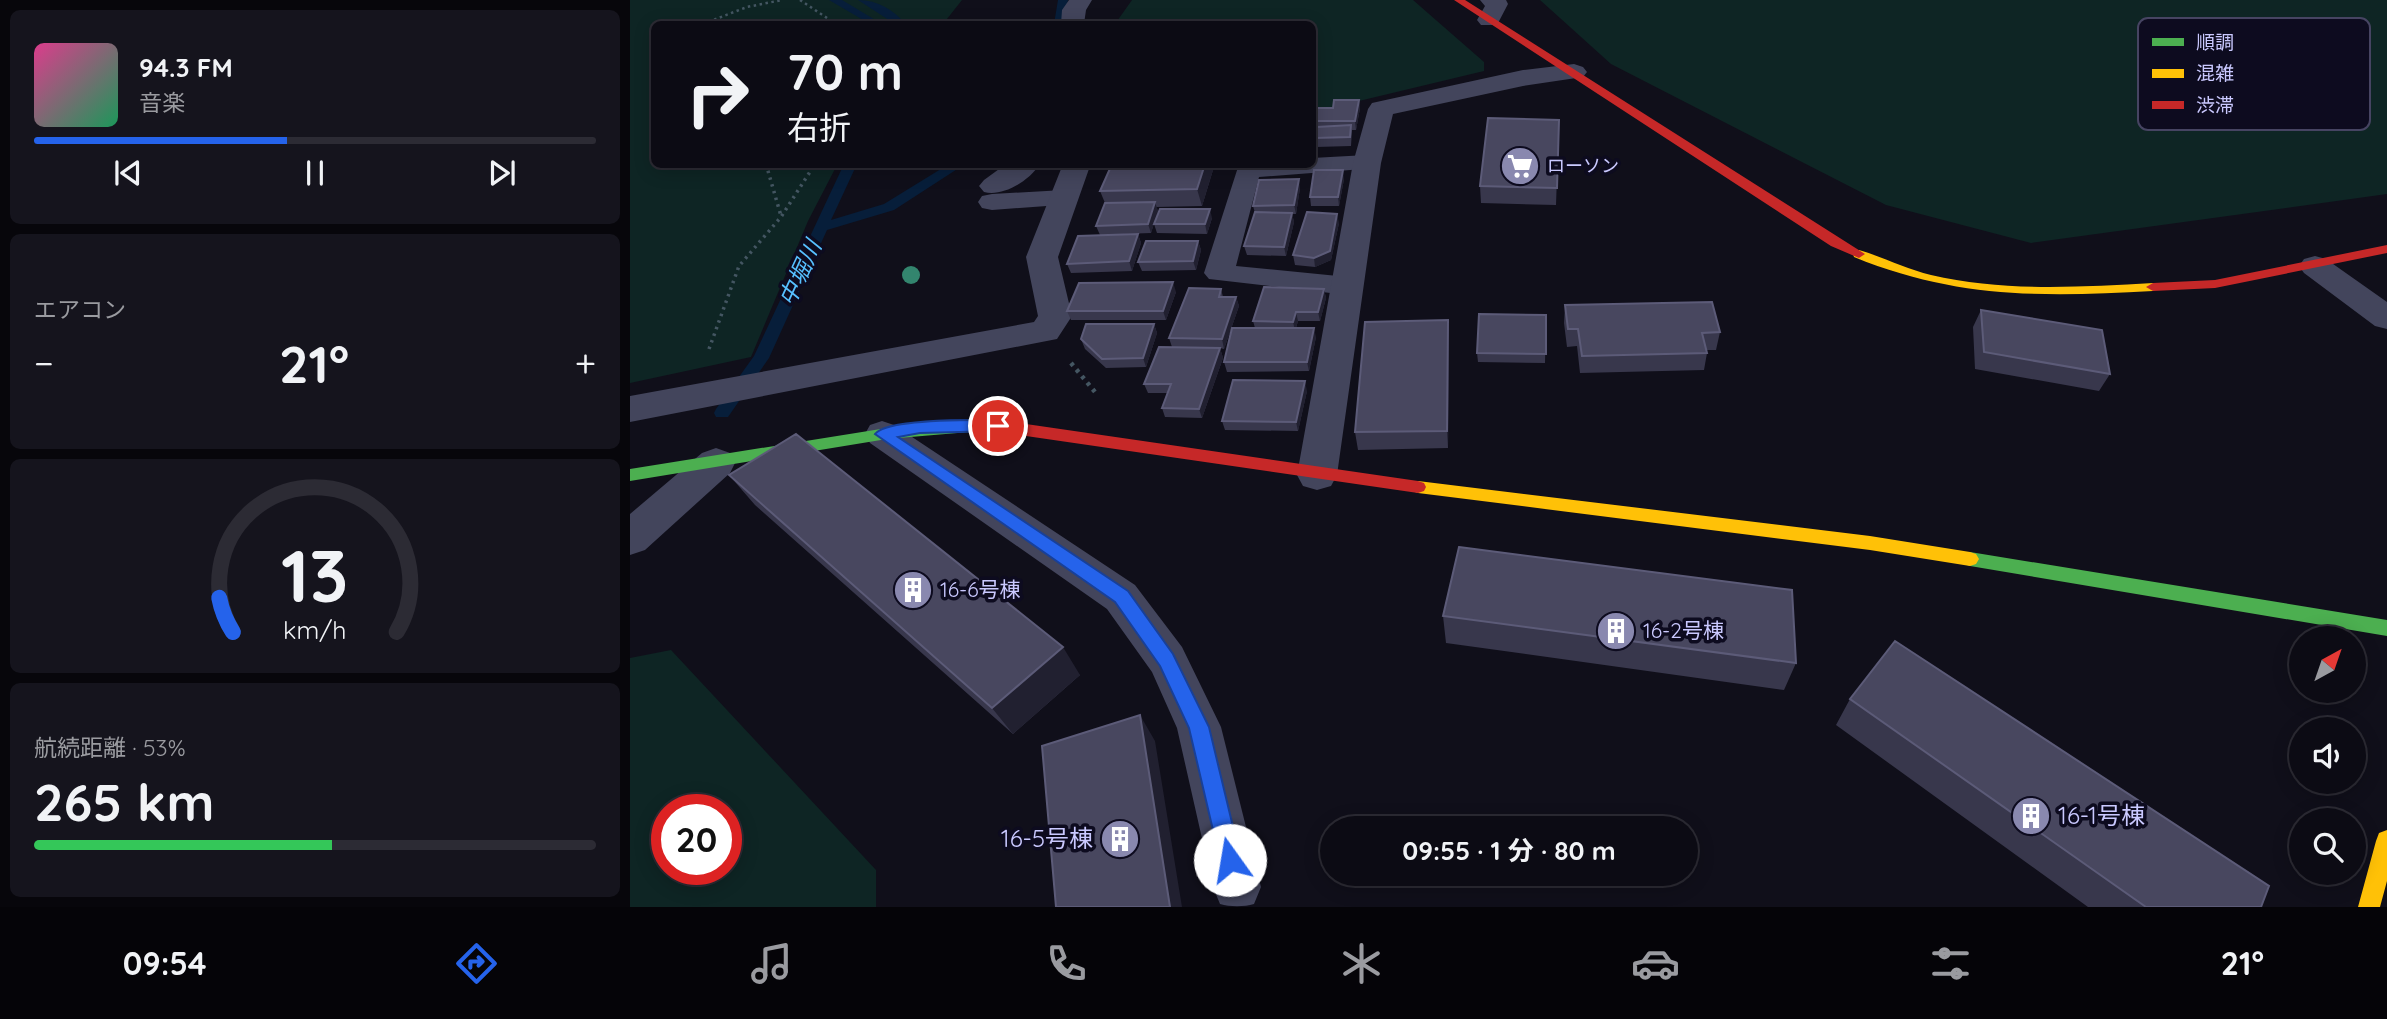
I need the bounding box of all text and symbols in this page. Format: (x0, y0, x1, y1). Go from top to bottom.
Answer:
legend (2138, 18, 2370, 130)
text: 順調 (2196, 30, 2234, 54)
text: 70 m (787, 41, 903, 102)
icon: right (672, 49, 763, 140)
text: 94.3 FM (139, 51, 233, 84)
text: 混雑 (2196, 61, 2234, 85)
text: 音楽 (139, 88, 185, 117)
text: 渋滞 (2196, 93, 2234, 117)
text: 右折 (787, 107, 851, 147)
supermarket icon: ローソン (1499, 145, 1541, 187)
icon: previous (109, 154, 147, 192)
icon: pause (296, 154, 334, 192)
icon: next (483, 154, 521, 192)
place label: ローソン (1547, 154, 1619, 177)
water label: 中堀川 (772, 233, 829, 310)
text: エアコン (34, 295, 126, 324)
text: 21° (279, 331, 349, 396)
text: − (34, 339, 54, 387)
text: + (575, 339, 596, 387)
pin (968, 396, 1028, 456)
icon: arrive (979, 407, 1017, 445)
text: 13 (281, 529, 349, 620)
building icon: 16-6号棟 (892, 569, 934, 611)
place label: 16-6号棟 (940, 576, 1021, 602)
building icon: 16-2号棟 (1595, 610, 1637, 652)
text: km/h (283, 613, 347, 644)
place label: 16-2号棟 (1643, 617, 1724, 643)
north arrow (2289, 626, 2366, 704)
map controls (2289, 626, 2366, 885)
button: sound (2289, 717, 2366, 794)
text: 航続距離 · 53% (34, 733, 185, 762)
text: 265 km (34, 769, 214, 834)
speed limit sign: 20 (651, 794, 742, 885)
building icon: 16-1号棟 (2010, 795, 2052, 837)
place label: 16-1号棟 (2058, 800, 2145, 830)
button: search (2289, 808, 2366, 885)
building icon: 16-5号棟 (1099, 818, 1141, 860)
place label: 16-5号棟 (1001, 823, 1093, 853)
position arrow (1193, 823, 1267, 897)
text: 09:55 · 1 分 · 80 m (1402, 834, 1616, 867)
icon: directions (452, 939, 501, 988)
icon: music (747, 939, 796, 988)
icon: phone (1042, 939, 1091, 988)
icon: climate (1337, 939, 1386, 988)
icon: car (1631, 939, 1680, 988)
icon: filters (1926, 939, 1975, 988)
text: 09:54 (123, 943, 207, 983)
text: 21° (2221, 943, 2264, 983)

